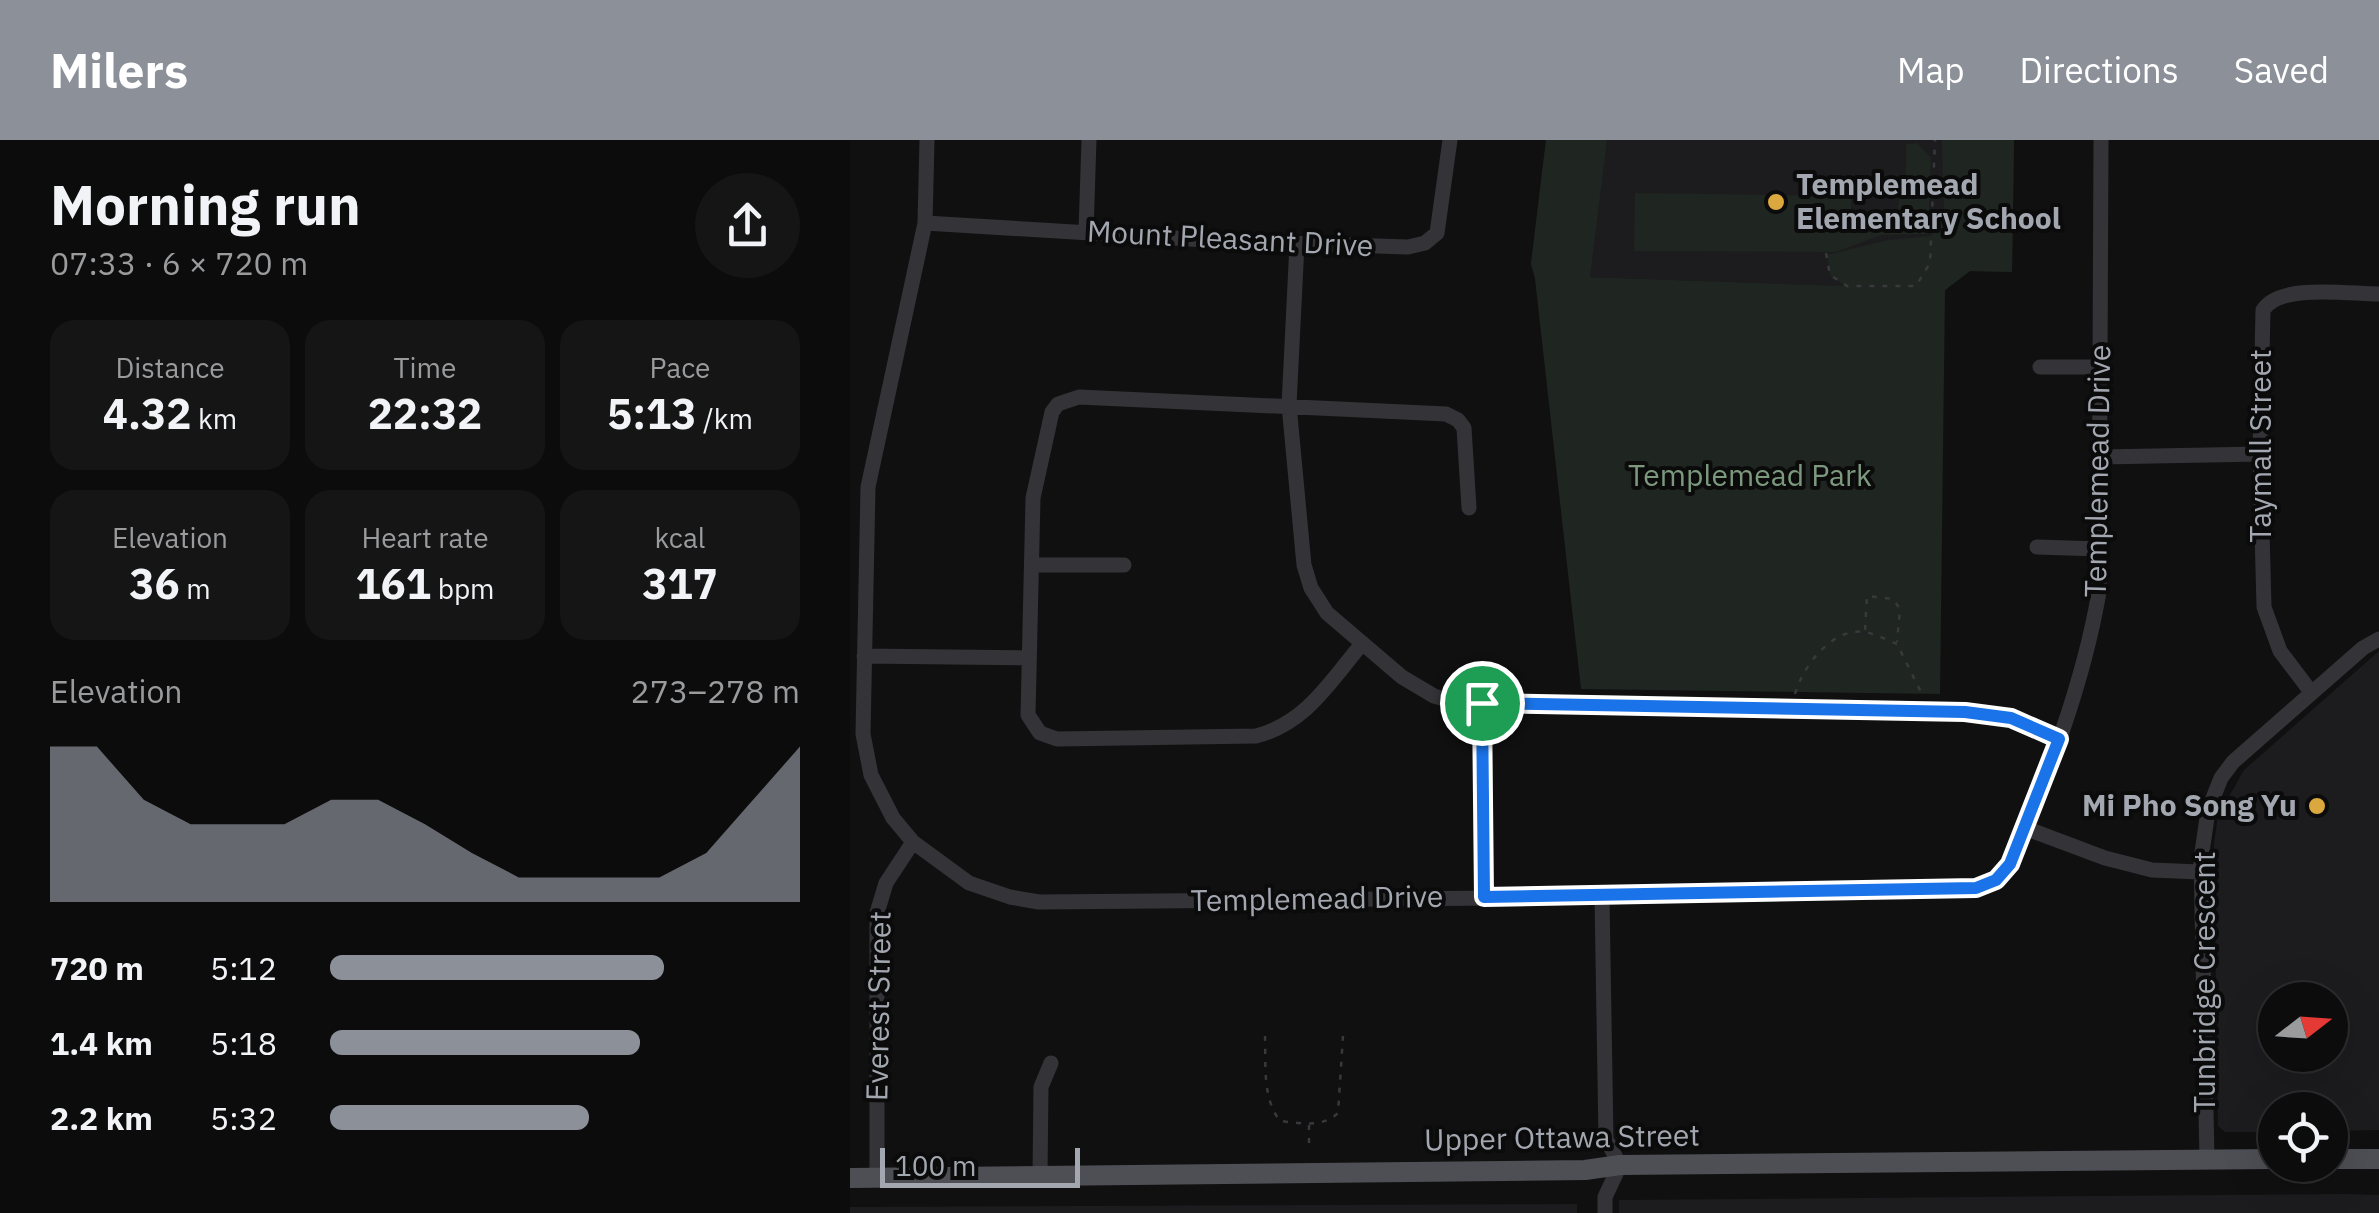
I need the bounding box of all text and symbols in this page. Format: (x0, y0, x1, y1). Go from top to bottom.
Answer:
text: Milers (50, 39, 188, 101)
text: Map (1897, 47, 1965, 93)
text: Directions (2020, 47, 2179, 93)
text: Saved (2234, 47, 2329, 93)
place label: Templemead Elementary School (1796, 164, 2061, 237)
text: Morning run (50, 169, 361, 240)
button: share (695, 173, 800, 278)
marker: Templemead Elementary School (1765, 191, 1787, 213)
street label: Mount Pleasant Drive (1086, 211, 1374, 264)
text: 07:33 · 6 × 720 m (50, 242, 308, 284)
street label: Templemead Drive (2075, 344, 2118, 598)
text: Distance (115, 349, 225, 386)
text: Time (394, 349, 456, 386)
text: Pace (650, 349, 710, 386)
street label: Taymall Street (2240, 349, 2279, 543)
text: 4.32 (103, 386, 191, 441)
text: 22:32 (368, 386, 482, 441)
text: 5:13 (607, 386, 696, 441)
text: km (191, 400, 237, 437)
text: /km (696, 400, 753, 437)
park label: Templemead Park (1628, 455, 1872, 494)
text: Elevation (112, 519, 228, 556)
text: Heart rate (361, 519, 489, 556)
text: kcal (655, 519, 705, 556)
text: 36 (129, 556, 180, 611)
text: 161 (355, 556, 431, 611)
text: 317 (642, 556, 718, 611)
text: m (180, 570, 211, 607)
text: bpm (431, 570, 495, 607)
pin (1440, 661, 1525, 746)
text: Elevation (50, 670, 183, 712)
text: 273–278 m (630, 670, 800, 712)
icon: arrive (1455, 676, 1510, 731)
place label: Mi Pho Song Yu (2082, 785, 2297, 824)
marker: Mi Pho Song Yu (2306, 795, 2328, 817)
street label: Tunbridge Crescent (2184, 851, 2223, 1113)
street label: Templemead Drive (1190, 876, 1444, 919)
street label: Everest Street (856, 911, 899, 1101)
text: 720 m (50, 947, 144, 989)
text: 5:12 (210, 947, 277, 989)
north arrow (2258, 982, 2348, 1072)
map controls (2258, 982, 2348, 1182)
text: 1.4 km (50, 1022, 153, 1064)
text: 5:18 (210, 1022, 277, 1064)
button: locate (2258, 1092, 2348, 1182)
text: 2.2 km (50, 1097, 153, 1139)
text: 5:32 (210, 1097, 277, 1139)
street label: Upper Ottawa Street (1424, 1115, 1700, 1158)
scale bar (880, 1143, 1080, 1188)
text: 100 m (895, 1147, 976, 1184)

